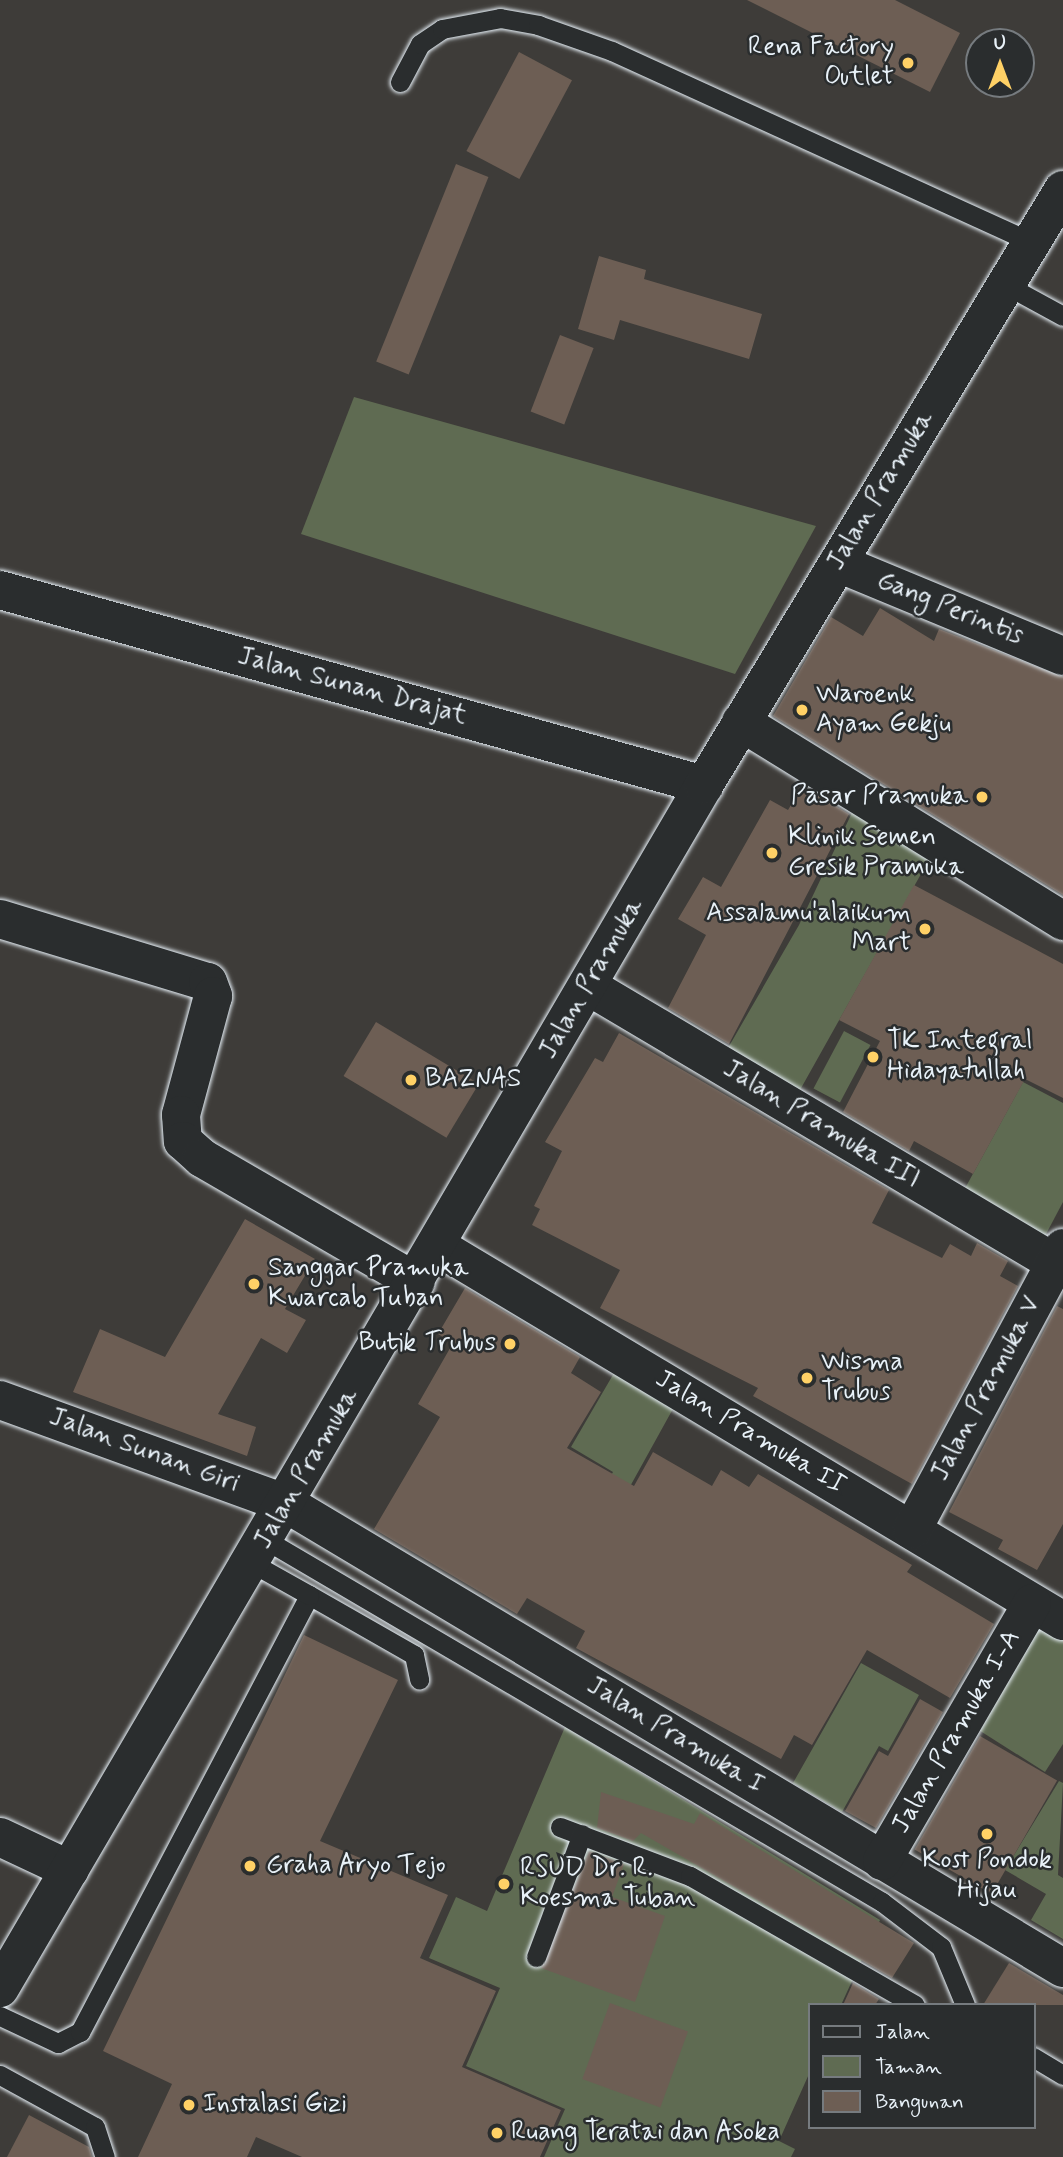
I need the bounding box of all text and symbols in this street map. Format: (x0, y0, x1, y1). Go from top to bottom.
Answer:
north arrow (965, 28, 1035, 98)
text: U (994, 31, 1006, 56)
place label: Rena Factory Outlet (752, 32, 894, 94)
marker: Rena Factory Outlet (900, 55, 916, 71)
street label: Jalan Pramuka (821, 406, 941, 576)
street label: Gang Perintis (872, 566, 1028, 652)
street label: Jalan Sunan Drajat (236, 642, 468, 732)
place label: Waroenk Ayam Gekju (816, 679, 950, 740)
marker: Waroenk Ayam Gekju (794, 702, 810, 718)
place label: Pasar Pramuka (791, 781, 968, 813)
marker: Pasar Pramuka (974, 789, 990, 805)
place label: Klinik Semen Gresik Pramuka (788, 822, 969, 884)
marker: Klinik Semen Gresik Pramuka (762, 843, 782, 863)
street label: Jalan Pramuka (533, 893, 651, 1065)
place label: Assalamu'alaikum Mart (706, 898, 911, 960)
marker: Assalamu'alaikum Mart (917, 921, 933, 937)
place label: TK Integral Hidayatullah (887, 1026, 1025, 1088)
marker: TK Integral Hidayatullah (865, 1049, 881, 1065)
street label: Jalan Pramuka III (717, 1054, 925, 1196)
place label: BAZNAS (425, 1064, 521, 1096)
marker: BAZNAS (403, 1072, 419, 1088)
place label: Sanggar Pramuka Kwarcab Tuban (268, 1253, 470, 1314)
marker: Sanggar Pramuka Kwarcab Tuban (246, 1276, 262, 1292)
street label: Jalan Pramuka V (925, 1291, 1049, 1487)
place label: Butik Trubus (361, 1328, 496, 1360)
marker: Butik Trubus (502, 1336, 518, 1352)
place label: Wisma Trubus (821, 1347, 903, 1408)
street label: Jalan Pramuka II (649, 1364, 851, 1502)
marker: Wisma Trubus (799, 1370, 815, 1386)
street label: Jalan Pramuka (248, 1383, 366, 1555)
street label: Jalan Sunan Giri (47, 1403, 241, 1499)
street label: Jalan Pramuka I-A (886, 1625, 1028, 1839)
street label: Jalan Pramuka I (581, 1671, 769, 1801)
marker: Kost Pondok Hijau (979, 1826, 995, 1842)
place label: Kost Pondok Hijau (922, 1845, 1052, 1906)
place label: Graha Aryo Tejo (266, 1850, 441, 1882)
place label: RSUD Dr. R. Koesma Tuban (520, 1853, 695, 1914)
marker: Graha Aryo Tejo (240, 1856, 260, 1876)
marker: RSUD Dr. R. Koesma Tuban (494, 1874, 514, 1894)
legend (808, 2003, 1035, 2129)
text: Jalan (875, 2018, 930, 2046)
text: Taman (875, 2053, 942, 2081)
text: Bangunan (875, 2088, 964, 2116)
place label: Instalasi Gizi (203, 2089, 348, 2121)
marker: Instalasi Gizi (181, 2097, 197, 2113)
place label: Ruang Teratai dan Asoka (511, 2117, 785, 2149)
marker: Ruang Teratai dan Asoka (489, 2125, 505, 2141)

